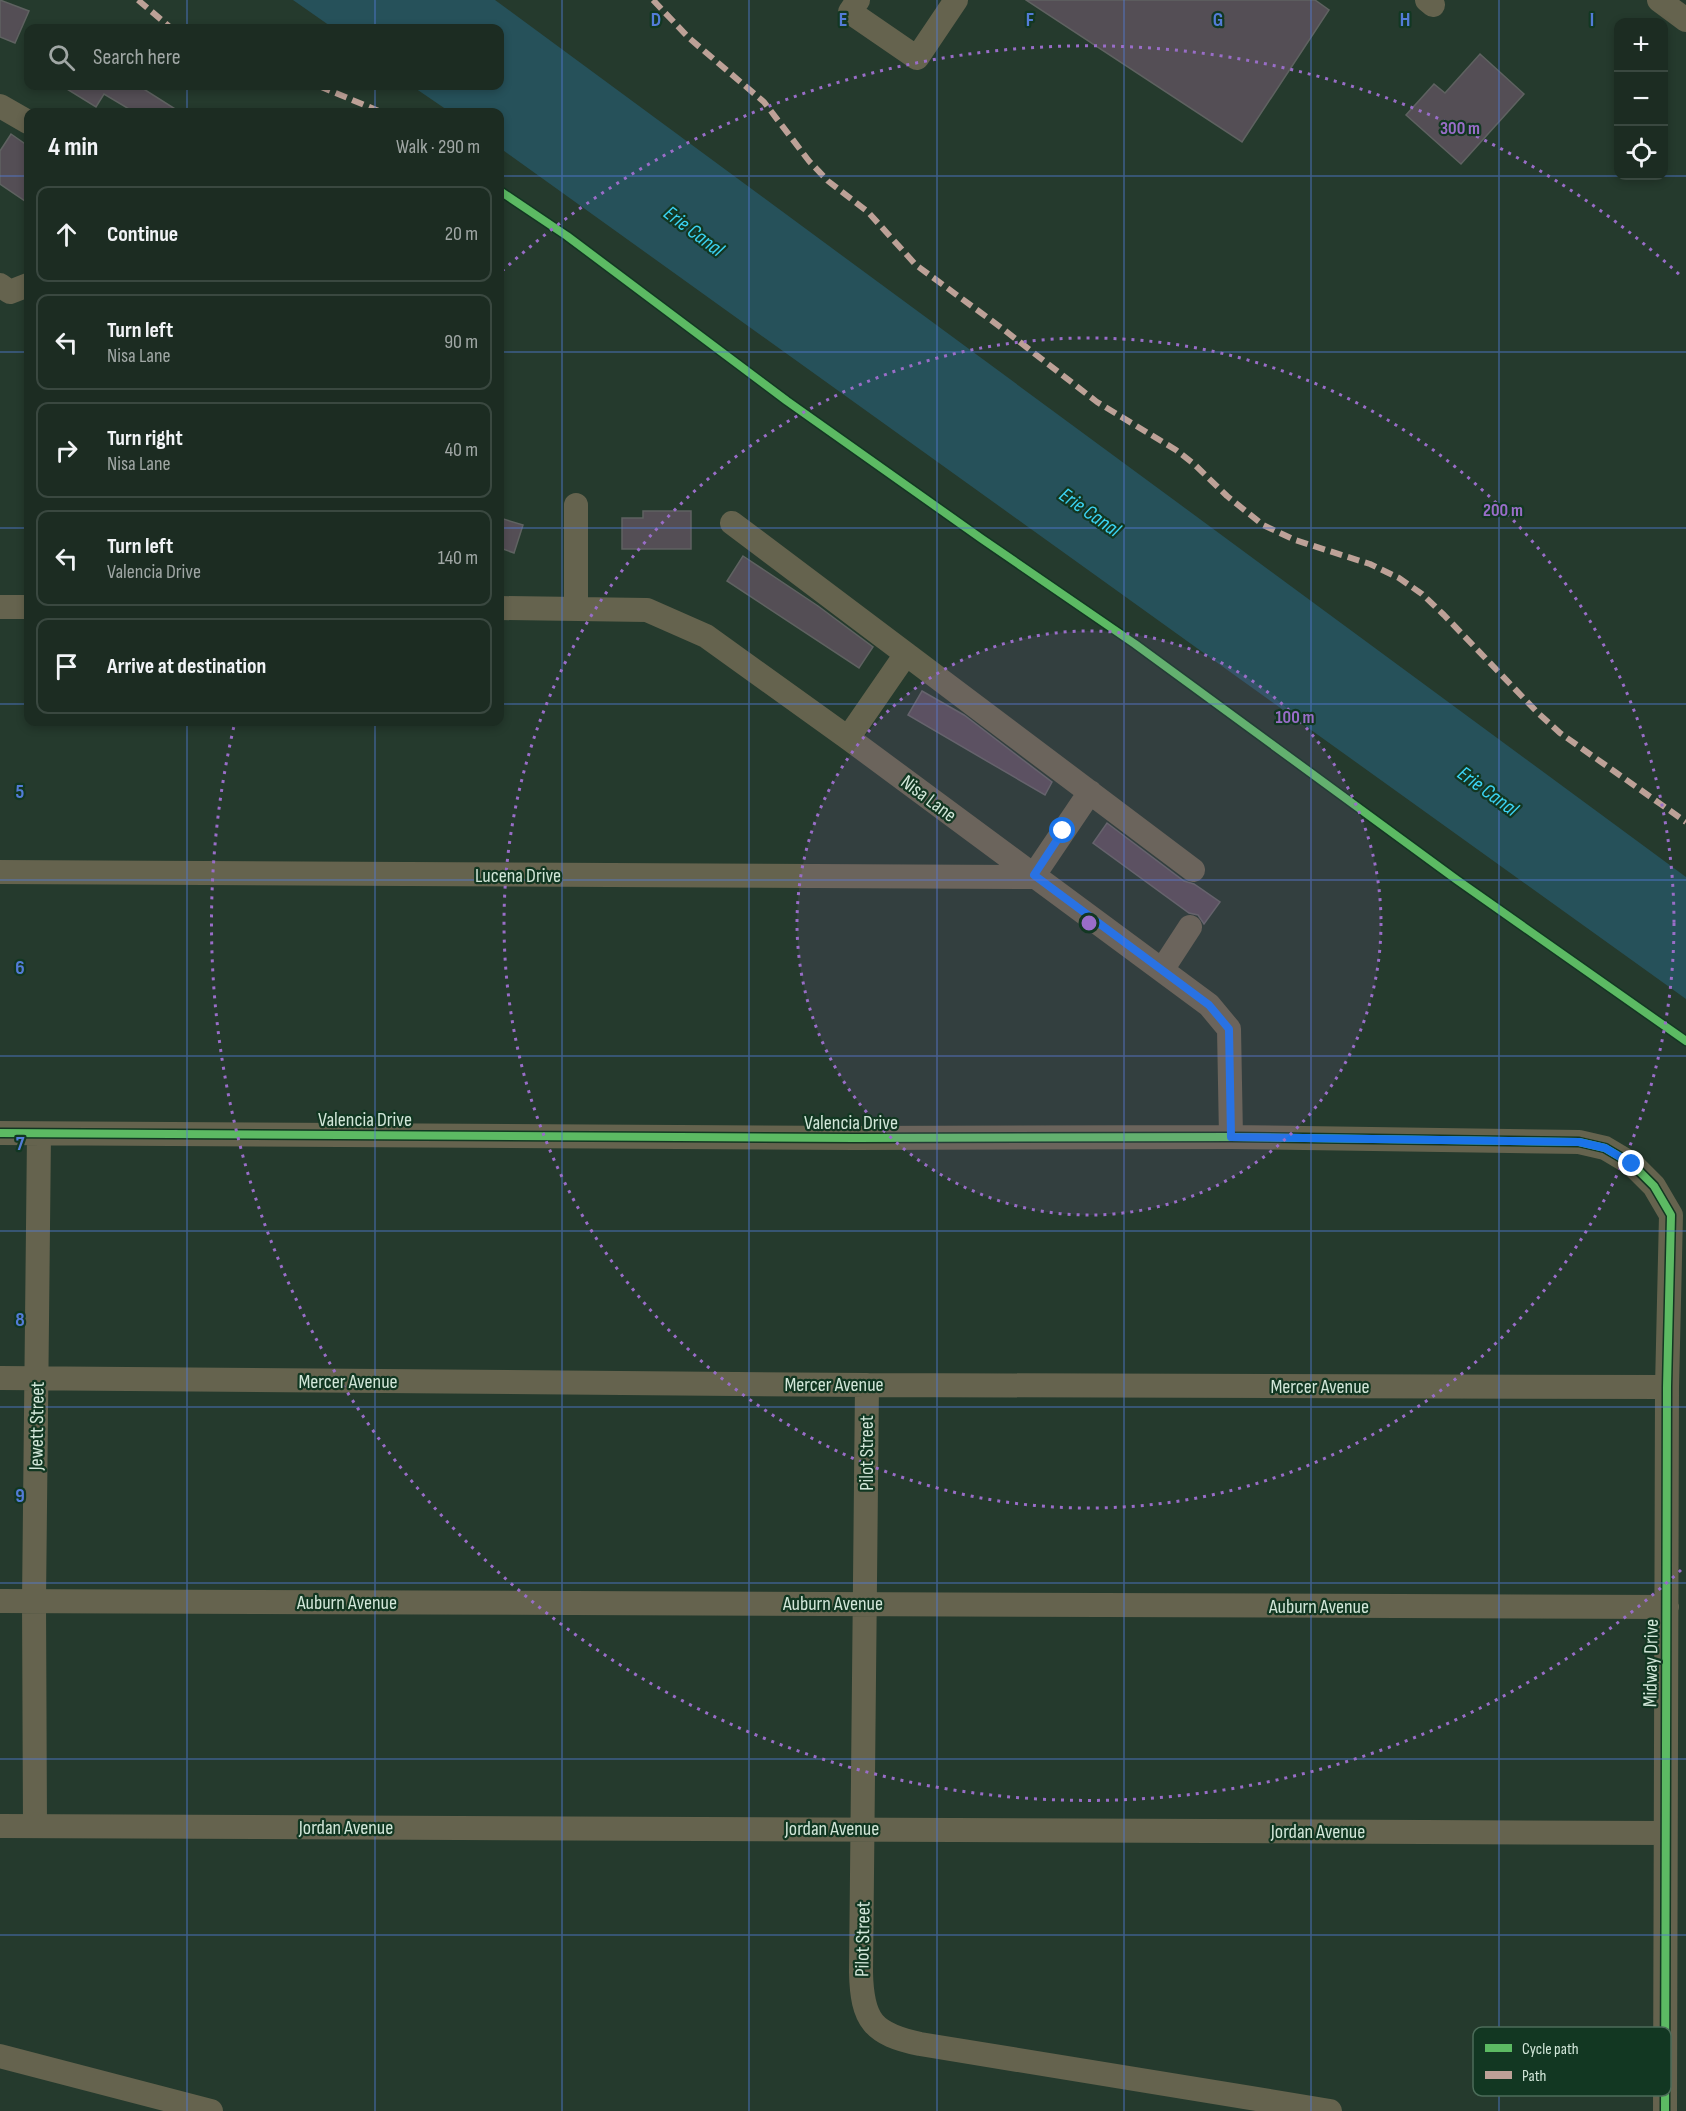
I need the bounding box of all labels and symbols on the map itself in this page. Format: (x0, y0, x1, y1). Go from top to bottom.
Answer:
text: D (651, 8, 661, 32)
text: E (839, 8, 847, 32)
text: F (1026, 8, 1034, 32)
text: G (1213, 8, 1223, 32)
text: H (1400, 8, 1410, 32)
text: I (1590, 8, 1594, 32)
text: 300 m (1440, 118, 1480, 139)
water label: Erie Canal (659, 201, 730, 263)
water label: Erie Canal (1054, 482, 1126, 543)
text: 200 m (1483, 500, 1523, 521)
text: 100 m (1276, 707, 1315, 728)
water label: Erie Canal (1452, 761, 1524, 823)
street label: Nisa Lane (896, 770, 961, 828)
text: 5 (16, 780, 25, 804)
route start (1049, 817, 1075, 843)
street label: Lucena Drive (475, 864, 561, 888)
centre of rings (1079, 913, 1099, 933)
text: 6 (15, 956, 25, 980)
street label: Valencia Drive (318, 1108, 412, 1132)
street label: Valencia Drive (804, 1111, 898, 1135)
text: 7 (16, 1132, 25, 1156)
route end (1618, 1150, 1644, 1176)
text: 8 (15, 1308, 25, 1332)
street label: Mercer Avenue (298, 1370, 398, 1394)
street label: Mercer Avenue (784, 1373, 884, 1397)
street label: Mercer Avenue (1270, 1375, 1370, 1399)
street label: Jewett Street (24, 1381, 50, 1472)
street label: Pilot Street (855, 1415, 879, 1491)
text: 9 (15, 1484, 25, 1508)
street label: Auburn Avenue (296, 1591, 397, 1615)
street label: Auburn Avenue (782, 1592, 883, 1616)
street label: Auburn Avenue (1268, 1595, 1369, 1619)
street label: Midway Drive (1638, 1619, 1664, 1707)
street label: Jordan Avenue (298, 1816, 393, 1840)
street label: Jordan Avenue (784, 1817, 879, 1841)
street label: Jordan Avenue (1270, 1820, 1365, 1844)
street label: Pilot Street (850, 1901, 876, 1977)
legend (1473, 2027, 1671, 2096)
text: Cycle path (1522, 2040, 1579, 2059)
text: Path (1522, 2067, 1546, 2086)

